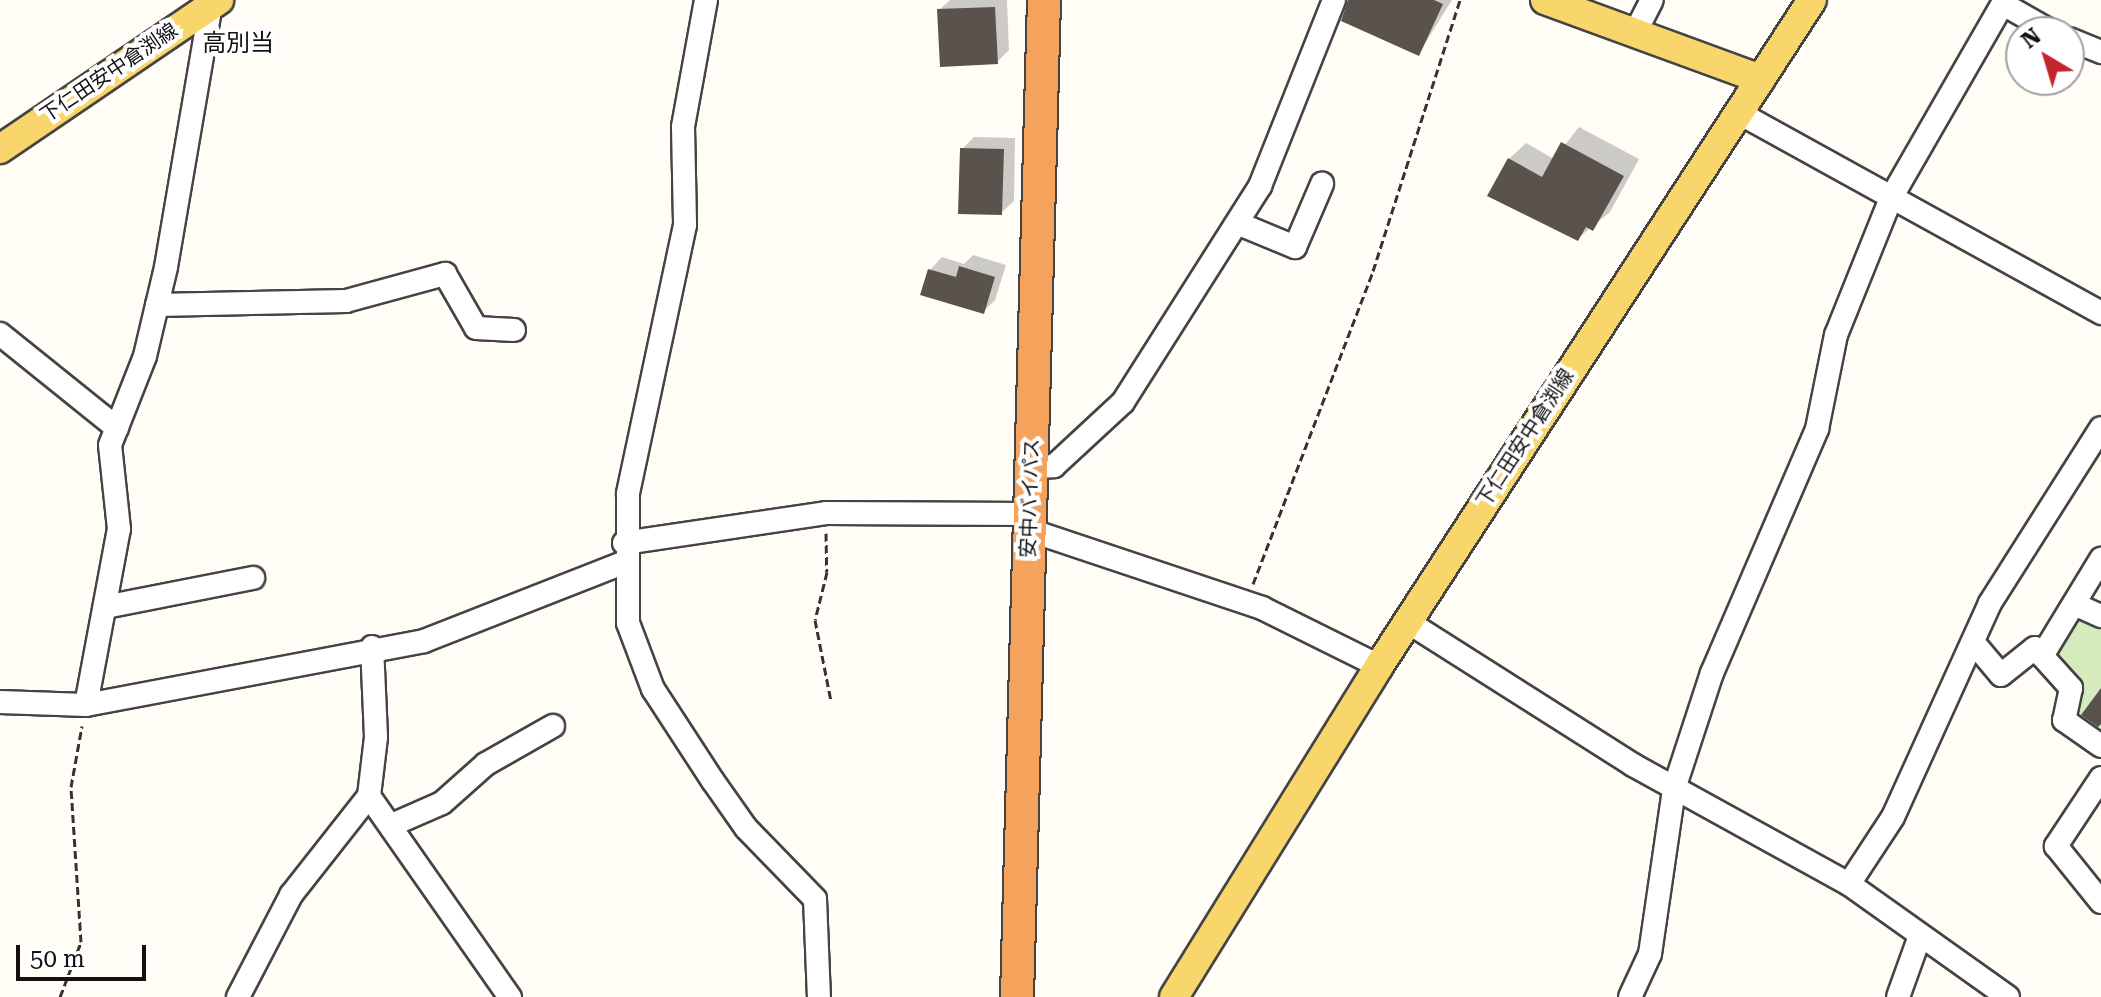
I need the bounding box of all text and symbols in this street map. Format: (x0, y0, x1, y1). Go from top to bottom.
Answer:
north arrow (2005, 16, 2085, 96)
street label: 下仁田安中倉渕線 (36, 18, 182, 128)
text: N (2017, 23, 2046, 53)
district label: 高別当 (202, 30, 274, 58)
street label: 下仁田安中倉渕線 (1471, 364, 1579, 512)
street label: 安中バイパス (1016, 438, 1044, 558)
scale bar (20, 929, 150, 979)
text: 50 m (30, 945, 85, 973)

